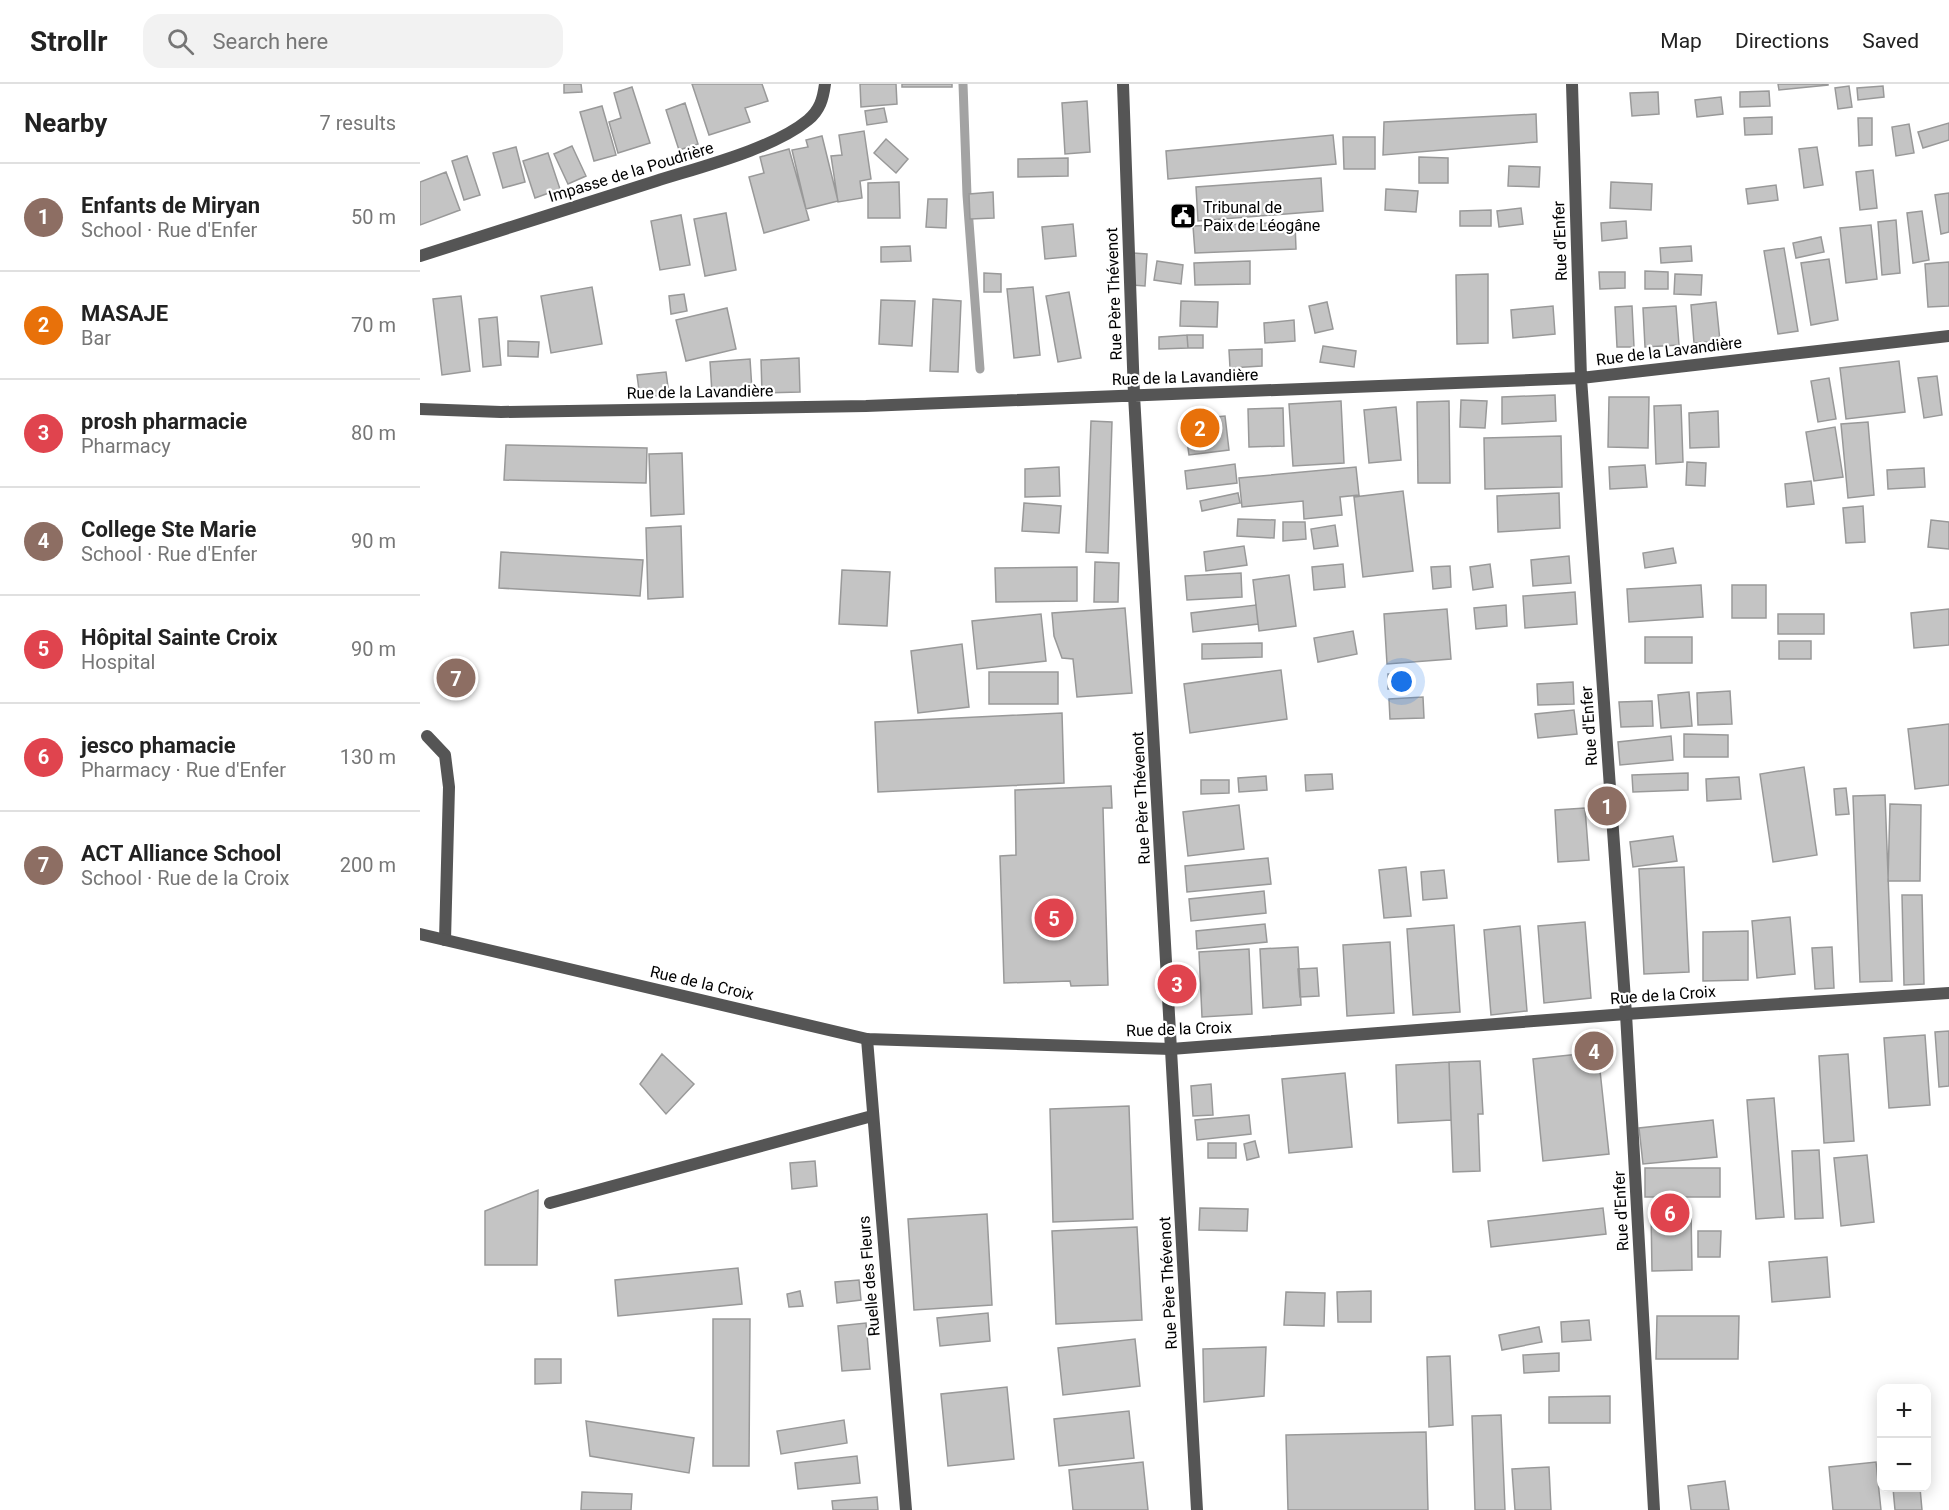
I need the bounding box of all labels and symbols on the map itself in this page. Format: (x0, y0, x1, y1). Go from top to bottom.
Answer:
street label: Impasse de la Poudrière (546, 138, 716, 206)
place label: Tribunal de Paix de Léogâne (1203, 198, 1320, 235)
street label: Rue d'Enfer (1549, 200, 1571, 281)
public building icon: Tribunal de Paix de Léogâne (1168, 201, 1198, 231)
street label: Rue Père Thévenot (1102, 227, 1126, 361)
street label: Rue de la Lavandière (1595, 333, 1743, 369)
street label: Rue de la Lavandière (1111, 365, 1259, 389)
street label: Rue de la Lavandière (626, 381, 774, 403)
pin: 2 (1180, 406, 1220, 450)
pin: 7 (436, 656, 476, 700)
your location (1387, 667, 1416, 696)
street label: Rue d'Enfer (1577, 685, 1601, 767)
street label: Rue Père Thévenot (1128, 731, 1154, 865)
pin: 1 (1588, 784, 1626, 828)
pin: 5 (1034, 896, 1074, 940)
street label: Rue de la Croix (648, 962, 756, 1004)
pin: 3 (1158, 962, 1197, 1006)
street label: Rue de la Croix (1610, 982, 1716, 1008)
street label: Rue de la Croix (1126, 1018, 1232, 1040)
pin: 4 (1574, 1028, 1614, 1074)
street label: Rue d'Enfer (1609, 1170, 1633, 1252)
pin: 6 (1650, 1190, 1690, 1236)
street label: Ruelle des Fleurs (854, 1215, 884, 1337)
street label: Rue Père Thévenot (1155, 1216, 1181, 1350)

